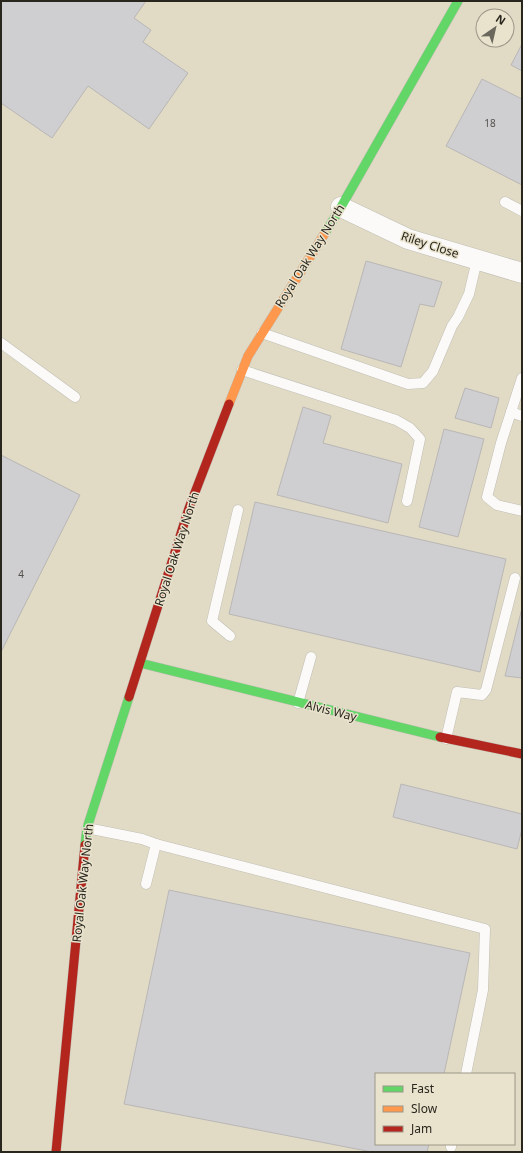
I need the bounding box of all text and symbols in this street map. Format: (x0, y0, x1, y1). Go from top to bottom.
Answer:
north arrow (475, 8, 515, 48)
text: N (493, 11, 509, 28)
house number: 18 (484, 116, 496, 130)
street label: Royal Oak Way North (271, 201, 348, 311)
street label: Riley Close (399, 227, 461, 262)
street label: Royal Oak Way North (150, 490, 203, 608)
house number: 4 (18, 567, 24, 581)
street label: Alvis Way (304, 696, 360, 725)
street label: Royal Oak Way North (68, 823, 97, 943)
legend (375, 1073, 515, 1145)
text: Fast (411, 1080, 435, 1097)
text: Slow (411, 1100, 438, 1117)
text: Jam (410, 1120, 432, 1137)

